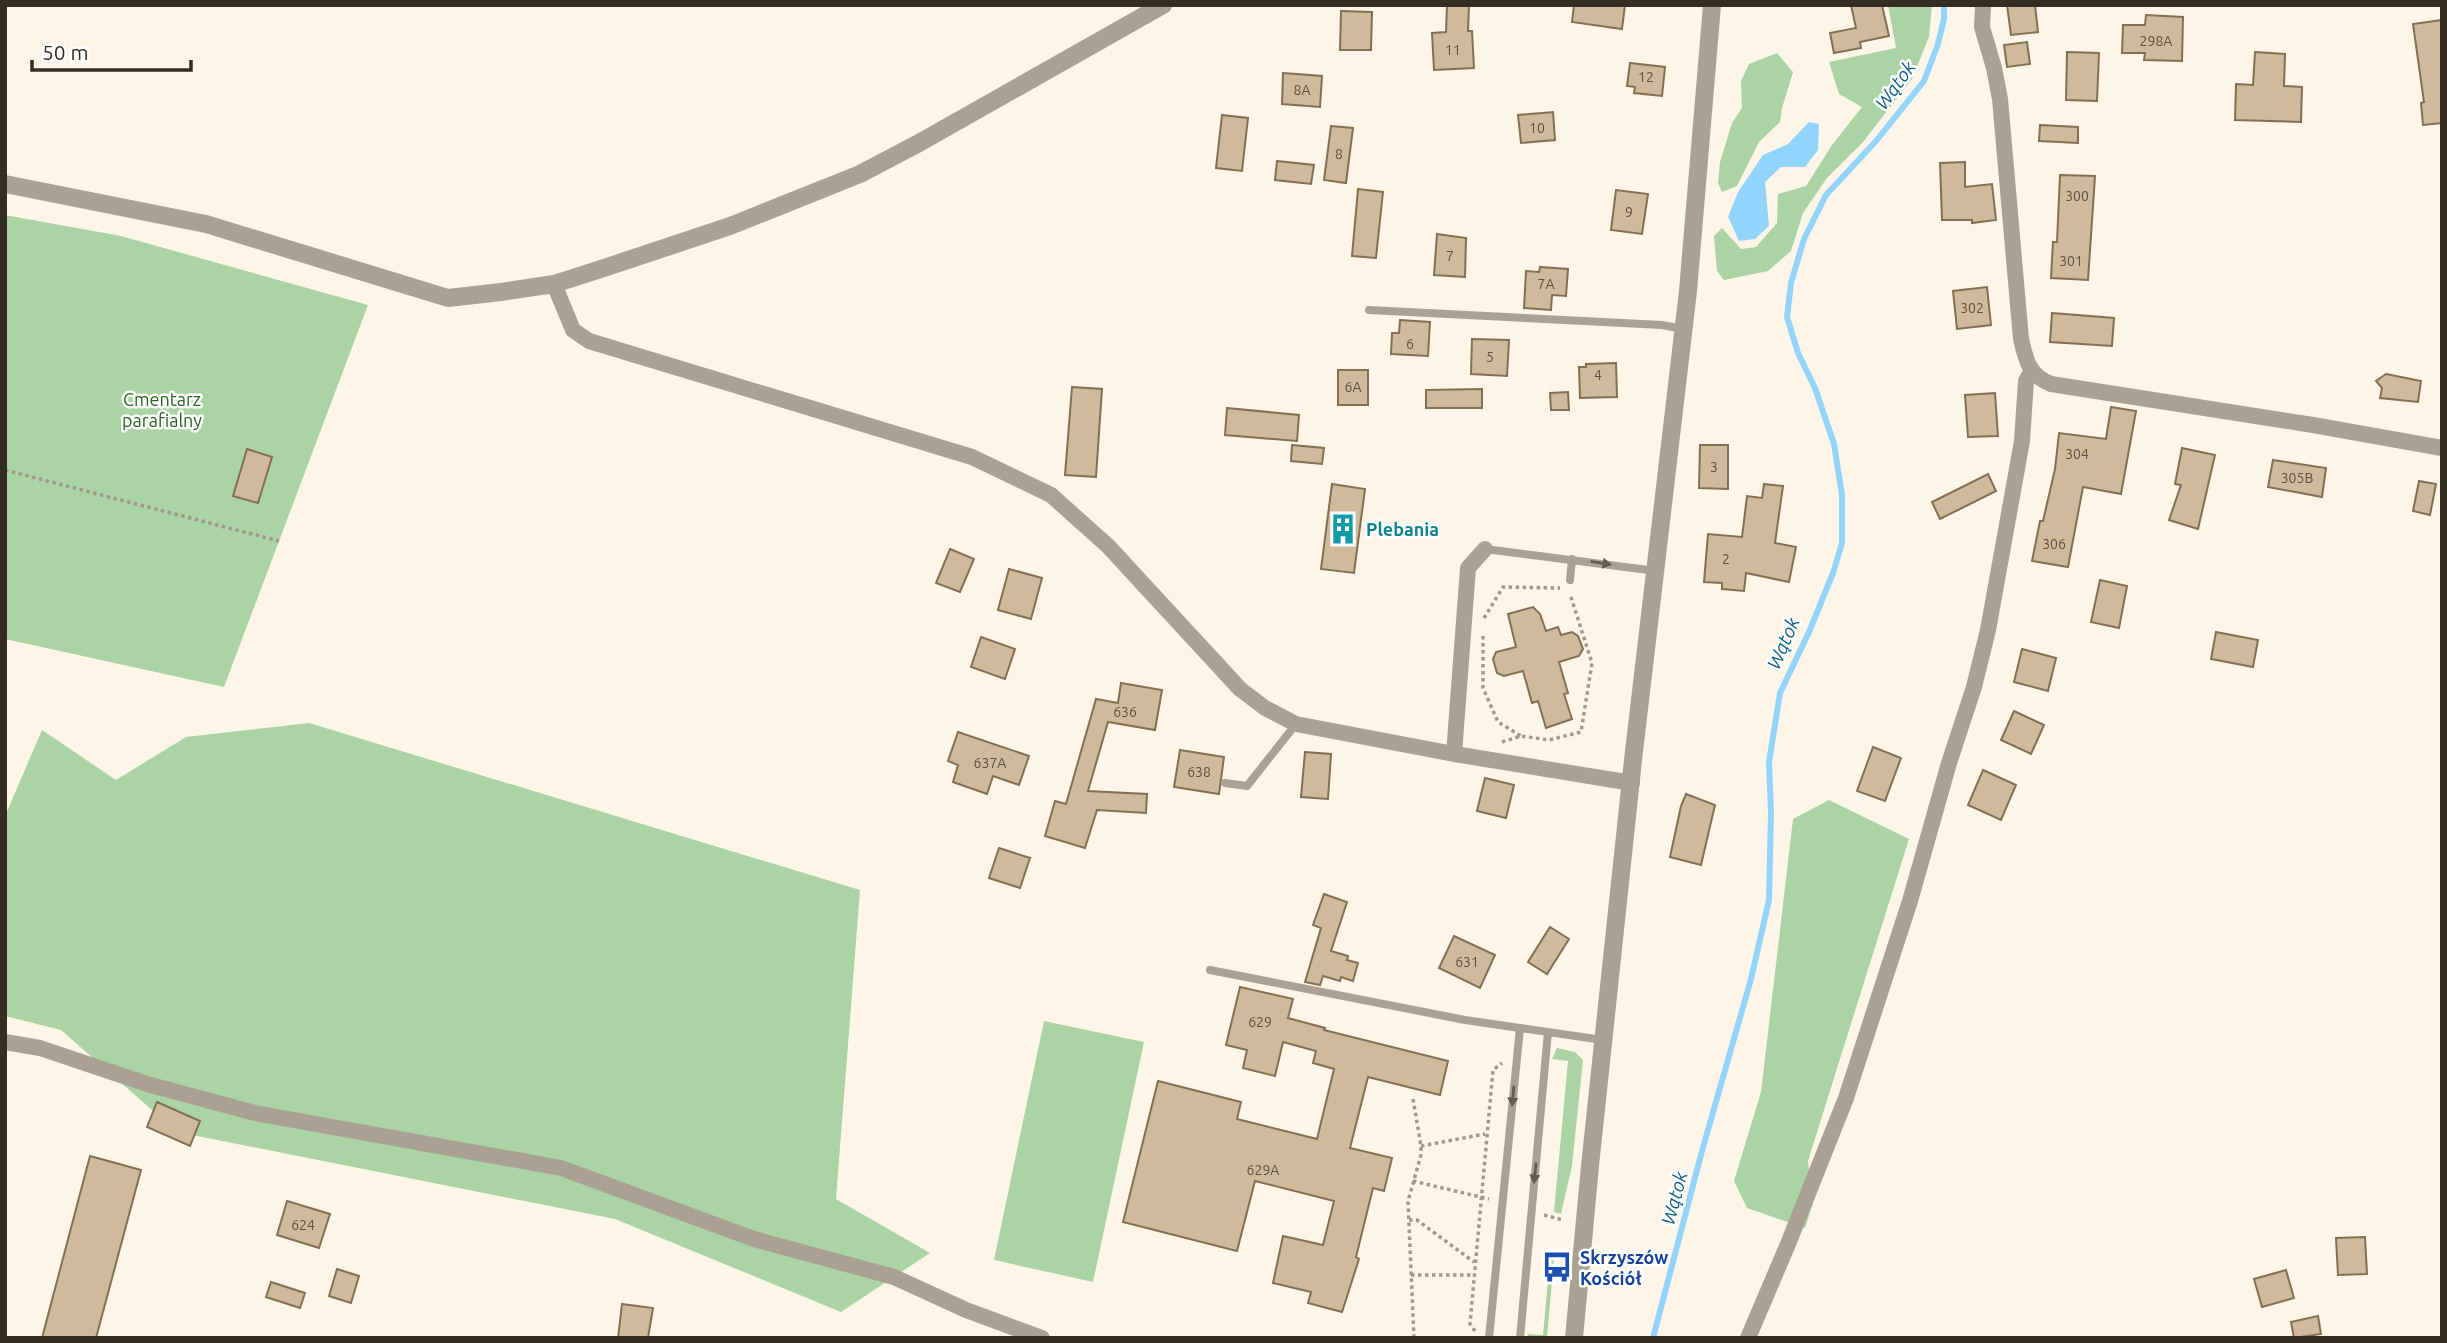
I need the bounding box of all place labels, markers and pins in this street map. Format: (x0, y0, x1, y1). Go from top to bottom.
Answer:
building icon: Plebania (1326, 512, 1360, 546)
place label: Plebania (1366, 519, 1439, 539)
place label: Skrzyszów Kościół (1580, 1247, 1668, 1288)
bus stop icon: Skrzyszów Kościół (1540, 1250, 1574, 1284)

